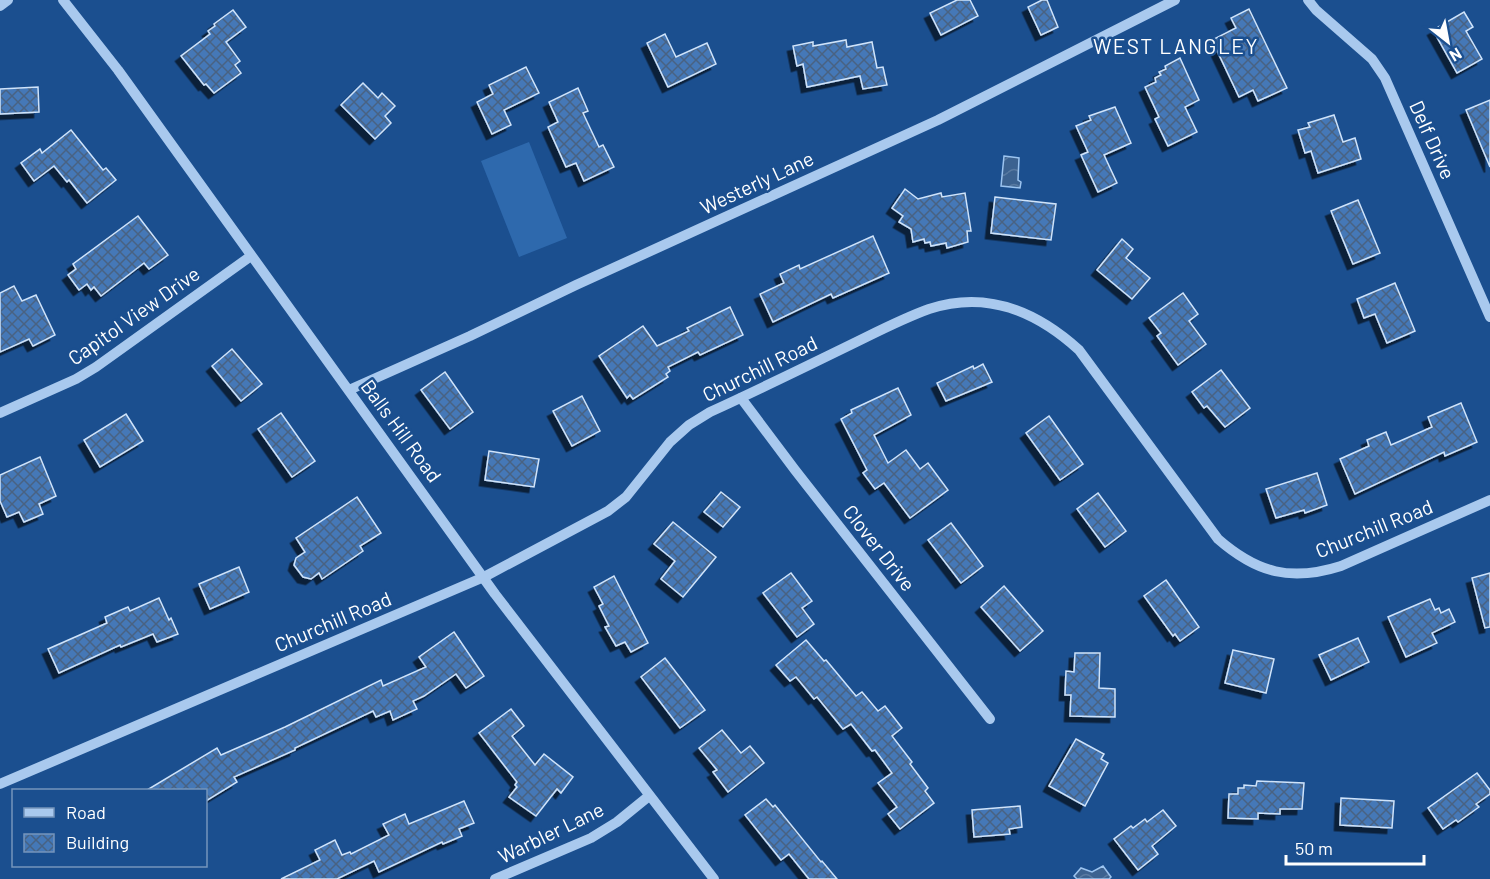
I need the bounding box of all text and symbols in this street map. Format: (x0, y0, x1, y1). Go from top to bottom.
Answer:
north arrow (1418, 12, 1478, 72)
district label: WEST LANGLEY (1093, 33, 1259, 58)
text: N (1447, 44, 1465, 66)
street label: Delf Drive (1405, 97, 1461, 183)
street label: Westerly Lane (696, 145, 817, 219)
street label: Capitol View Drive (63, 261, 204, 369)
street label: Churchill Road (698, 330, 821, 406)
street label: Balls Hill Road (357, 374, 447, 486)
street label: Churchill Road (1311, 494, 1436, 563)
street label: Clover Drive (839, 499, 921, 595)
street label: Churchill Road (271, 586, 395, 656)
legend (12, 789, 207, 867)
street label: Warbler Lane (494, 796, 607, 868)
text: Road (66, 801, 106, 823)
scale bar (1286, 828, 1424, 866)
text: Building (66, 831, 129, 853)
text: 50 m (1295, 837, 1333, 859)

